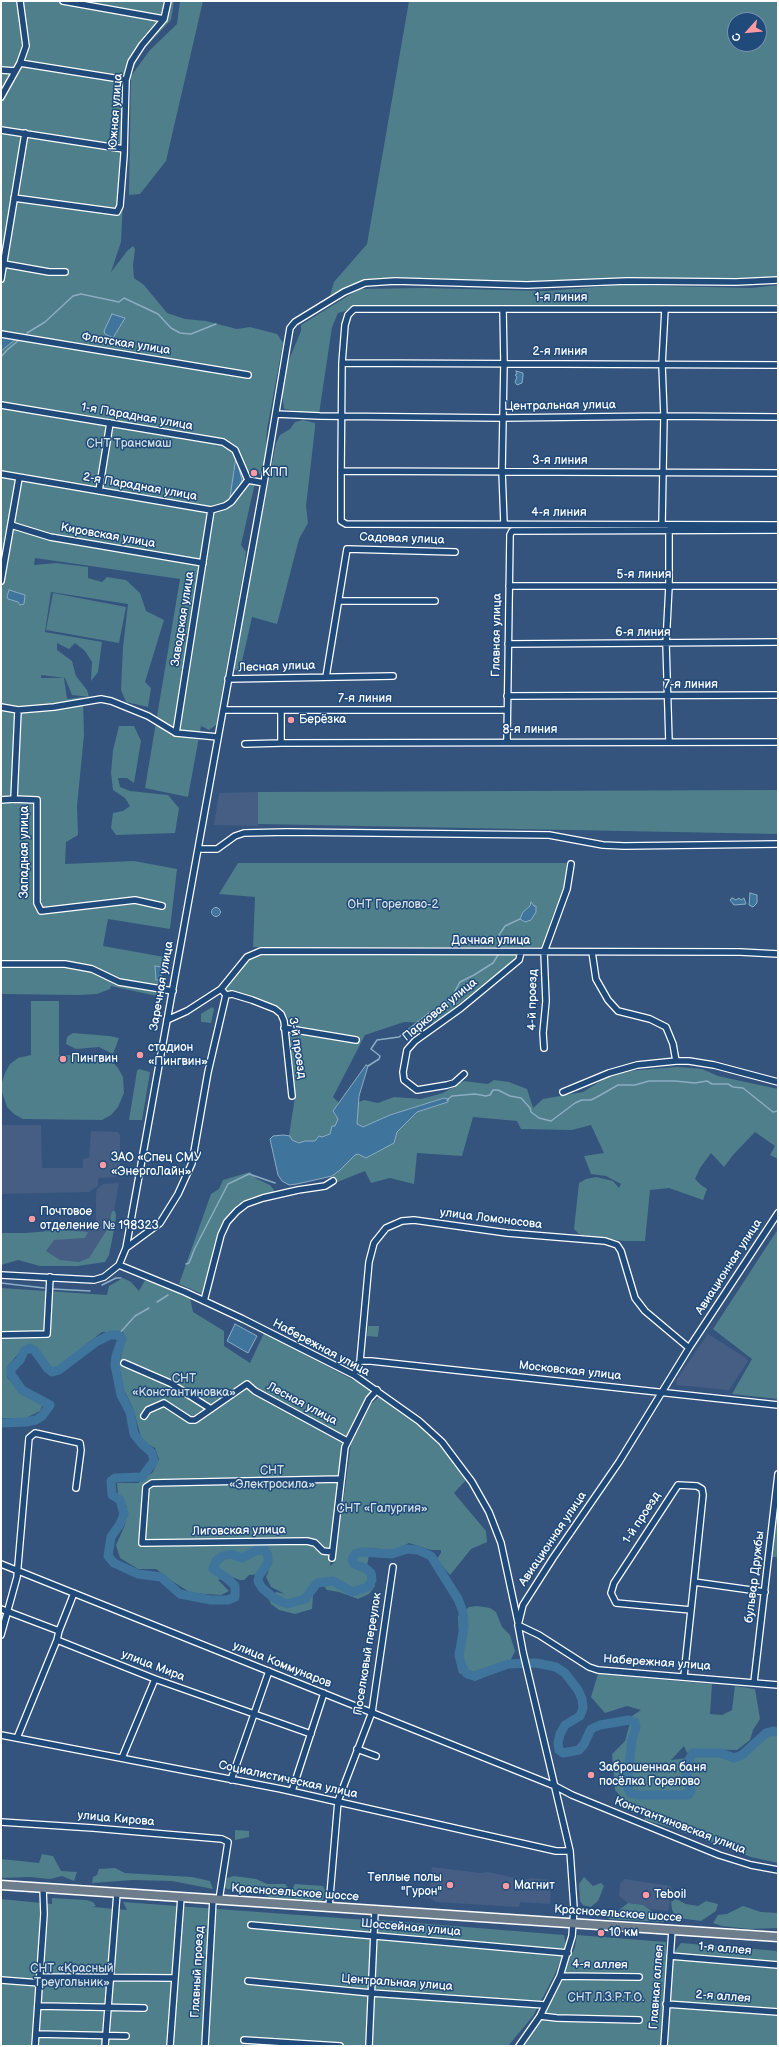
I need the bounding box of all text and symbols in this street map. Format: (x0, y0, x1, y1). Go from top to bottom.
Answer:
north arrow (727, 12, 767, 52)
text: С (729, 31, 744, 44)
street label: Южная улица (106, 73, 126, 151)
street label: 1-я линия (535, 291, 587, 305)
street label: Флотская улица (81, 330, 171, 358)
street label: 2-я линия (532, 345, 588, 359)
street label: Центральная улица (504, 398, 616, 414)
street label: 1-я Парадная улица (80, 400, 194, 434)
park label: СНТ Трансмаш (86, 437, 172, 451)
street label: 3-я линия (532, 454, 588, 468)
place label: КПП (262, 466, 288, 480)
marker: КПП (249, 468, 259, 478)
street label: 2-я Парадная улица (82, 470, 198, 504)
street label: 4-я линия (531, 506, 587, 520)
street label: Кировская улица (59, 521, 157, 551)
street label: Садовая улица (359, 530, 445, 548)
street label: 5-я линия (617, 568, 671, 582)
street label: Заводская улица (168, 571, 198, 667)
street label: Главная улица (489, 593, 505, 677)
street label: 6-я линия (615, 626, 671, 640)
street label: Лесная улица (238, 658, 316, 676)
street label: 7-я линия (664, 678, 718, 692)
street label: 7-я линия (338, 692, 392, 706)
place label: Берёзка (299, 713, 346, 727)
marker: Берёзка (286, 715, 296, 725)
street label: 8-я линия (503, 723, 557, 737)
street label: Западная улица (18, 806, 32, 898)
park label: ОНТ Горелово-2 (347, 898, 439, 912)
street label: Дачная улица (452, 934, 530, 948)
street label: Заречная улица (147, 940, 177, 1032)
street label: 4-й проезд (525, 969, 541, 1031)
street label: Парковая улица (400, 976, 480, 1044)
street label: 3-й проезд (285, 1016, 309, 1080)
place label: стадион «Пингвин» (148, 1041, 208, 1069)
marker: стадион «Пингвин» (135, 1050, 145, 1060)
place label: Пингвин (71, 1052, 118, 1066)
marker: Пингвин (58, 1054, 68, 1064)
place label: ЗАО «Спец СМУ «ЭнергоЛайн» (111, 1151, 202, 1179)
marker: ЗАО «Спец СМУ «ЭнергоЛайн» (98, 1160, 108, 1170)
place label: Почтовое отделение № 198323 (40, 1205, 159, 1233)
street label: улица Ломоносова (439, 1206, 543, 1232)
marker: Почтовое отделение № 198323 (27, 1214, 37, 1224)
street label: Авиационная улица (693, 1216, 765, 1318)
street label: Набережная улица (270, 1316, 372, 1380)
street label: Московская улица (518, 1358, 622, 1384)
park label: СНТ «Константиновка» (132, 1372, 236, 1400)
street label: Лесная улица (265, 1380, 339, 1428)
park label: СНТ «Электросила» (229, 1464, 315, 1492)
street label: Авиационная улица (516, 1489, 590, 1589)
street label: 1-й проезд (620, 1489, 664, 1547)
park label: СНТ «Галургия» (336, 1502, 428, 1516)
street label: Лиговская улица (192, 1523, 286, 1539)
street label: бульвар Дружбы (742, 1530, 768, 1624)
street label: Поселковый переулок (351, 1592, 385, 1716)
street label: улица Коммунаров (231, 1639, 333, 1691)
street label: улица Мира (119, 1647, 187, 1685)
street label: Набережная улица (603, 1652, 711, 1674)
street label: Социалистическая улица (217, 1758, 359, 1802)
place label: Заброшенная баня посёлка Горелово (599, 1761, 706, 1789)
marker: Заброшенная баня посёлка Горелово (586, 1770, 596, 1780)
street label: Константиновская улица (612, 1794, 748, 1858)
street label: улица Кирова (77, 1808, 155, 1830)
place label: Теплые полы "Гурон" (367, 1871, 442, 1899)
place label: Магнит (514, 1879, 555, 1893)
marker: Теплые полы "Гурон" (445, 1880, 455, 1890)
street label: Красносельское шоссе (231, 1881, 359, 1905)
marker: Магнит (501, 1881, 511, 1891)
place label: Teboil (654, 1888, 686, 1902)
marker: Teboil (641, 1890, 651, 1900)
street label: Красносельское шоссе (554, 1902, 682, 1926)
street label: Шоссейная улица (360, 1916, 462, 1940)
street label: Главный проезд (188, 1926, 208, 2018)
place label: 10 км (609, 1926, 638, 1940)
marker: 10 км (596, 1928, 606, 1938)
street label: 1-я аллея (698, 1940, 752, 1958)
street label: Главная аллея (647, 1944, 667, 2030)
street label: 4-я аллея (572, 1957, 628, 1973)
park label: СНТ «Красный Треугольник» (30, 1962, 114, 1990)
street label: Центральная улица (341, 1972, 453, 1994)
street label: 2-я аллея (695, 1988, 751, 2006)
park label: СНТ Л.З.Р.Т.О. (568, 1991, 644, 2005)

